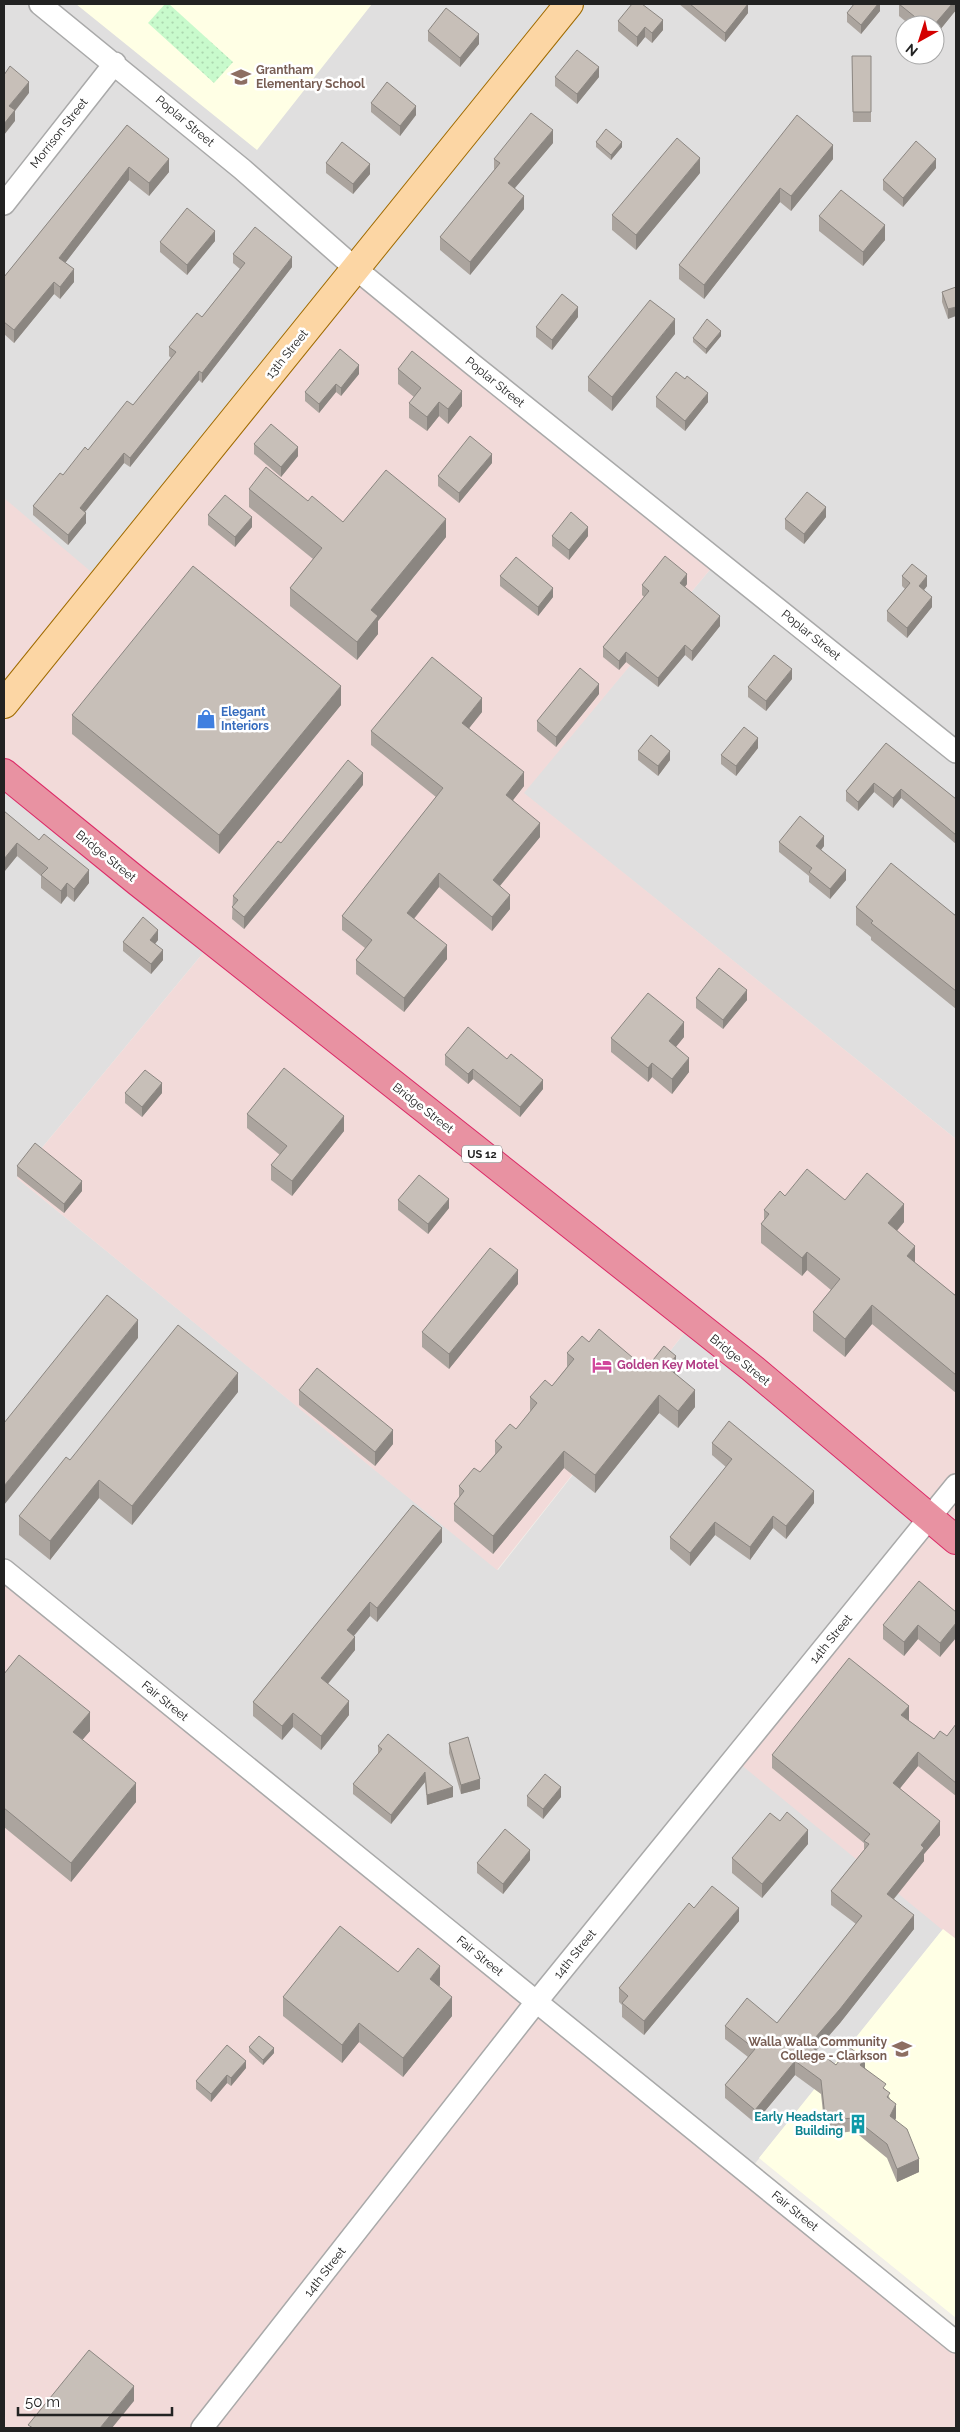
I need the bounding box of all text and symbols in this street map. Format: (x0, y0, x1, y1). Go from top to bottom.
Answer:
north arrow (895, 15, 945, 65)
text: N (903, 41, 921, 60)
place label: Grantham Elementary School (256, 63, 365, 91)
school or university icon: Grantham Elementary School (230, 66, 252, 88)
street label: Poplar Street (153, 93, 217, 149)
street label: Morrison Street (27, 95, 91, 171)
street label: 13th Street (263, 327, 311, 381)
street label: Poplar Street (463, 354, 527, 410)
street label: Poplar Street (779, 607, 843, 663)
place label: Elegant Interiors (221, 705, 269, 733)
shop icon: Elegant Interiors (195, 708, 217, 730)
street label: Bridge Street (73, 828, 139, 884)
street label: Bridge Street (390, 1080, 456, 1136)
road number: US 12 (462, 1146, 502, 1162)
street label: Bridge Street (707, 1332, 773, 1388)
hotel icon: Golden Key Motel (591, 1354, 613, 1376)
place label: Golden Key Motel (617, 1358, 719, 1372)
street label: 14th Street (807, 1612, 855, 1666)
street label: Fair Street (139, 1678, 191, 1724)
street label: 14th Street (551, 1927, 599, 1981)
street label: Fair Street (454, 1933, 506, 1979)
place label: Walla Walla Community College - Clarkson (748, 2035, 887, 2063)
school or university icon: Walla Walla Community College - Clarkson (891, 2038, 913, 2060)
place label: Early Headstart Building (754, 2110, 843, 2138)
building icon: Early Headstart Building (847, 2113, 869, 2135)
street label: Fair Street (769, 2188, 821, 2234)
street label: 14th Street (301, 2244, 349, 2300)
scale bar (18, 2384, 171, 2416)
text: 50 m (25, 2393, 60, 2411)

